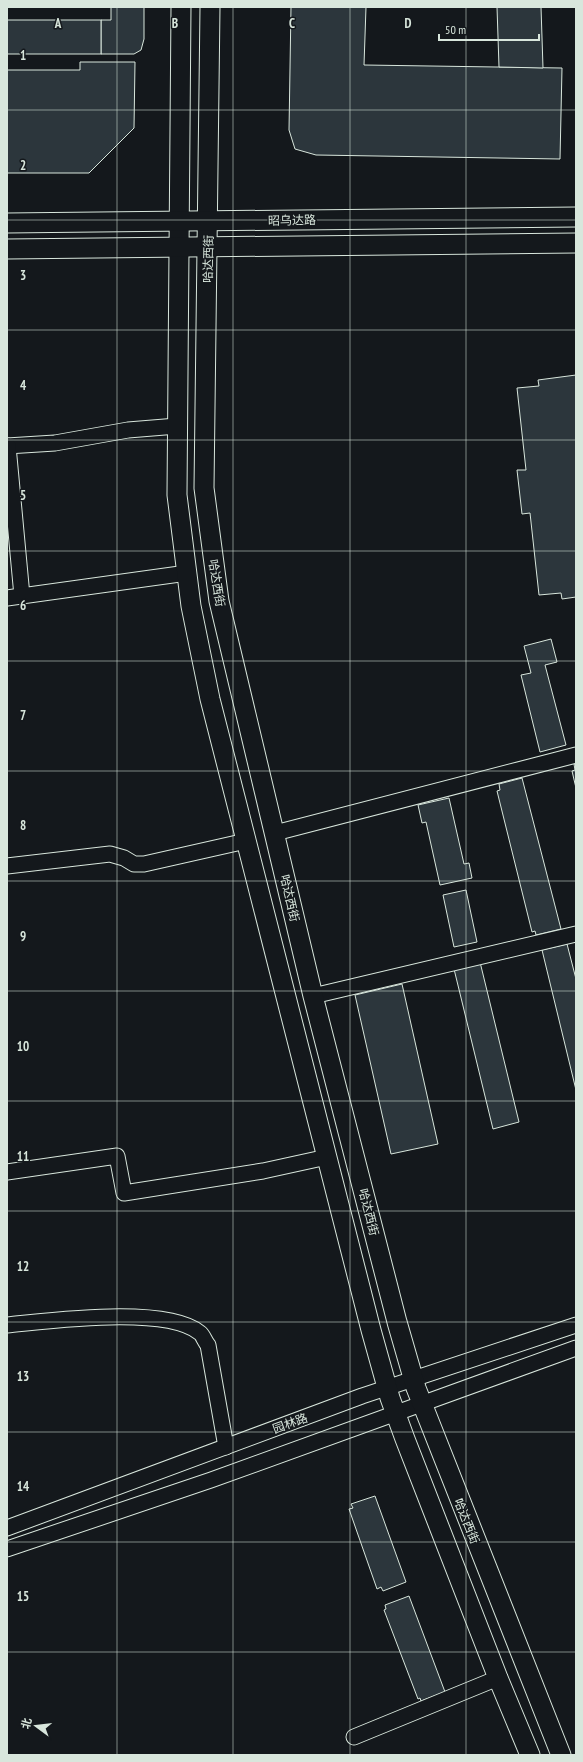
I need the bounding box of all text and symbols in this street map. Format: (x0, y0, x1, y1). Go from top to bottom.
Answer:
text: A (54, 15, 62, 32)
text: B (172, 15, 178, 32)
text: C (289, 15, 295, 32)
text: D (405, 15, 412, 32)
scale bar (439, 16, 539, 42)
text: 50 m (445, 22, 466, 37)
text: 1 (20, 47, 26, 64)
text: 2 (20, 157, 26, 174)
street label: 昭乌达路 (268, 212, 316, 228)
street label: 哈达西街 (200, 235, 216, 283)
text: 3 (20, 267, 26, 284)
text: 4 (20, 377, 27, 394)
text: 5 (20, 487, 26, 504)
street label: 哈达西街 (206, 558, 228, 608)
text: 6 (20, 597, 26, 614)
text: 7 (20, 707, 26, 724)
text: 8 (20, 817, 26, 834)
street label: 哈达西街 (277, 873, 303, 923)
text: 9 (20, 928, 26, 945)
text: 10 (17, 1038, 29, 1055)
text: 11 (17, 1148, 29, 1165)
street label: 哈达西街 (356, 1187, 382, 1237)
text: 12 (17, 1258, 29, 1275)
text: 13 (17, 1368, 29, 1385)
street label: 园林路 (271, 1410, 309, 1436)
text: 14 (17, 1478, 30, 1495)
street label: 哈达西街 (451, 1496, 483, 1546)
text: 15 (17, 1588, 29, 1605)
north arrow (16, 1706, 56, 1746)
text: 北 (18, 1716, 35, 1731)

